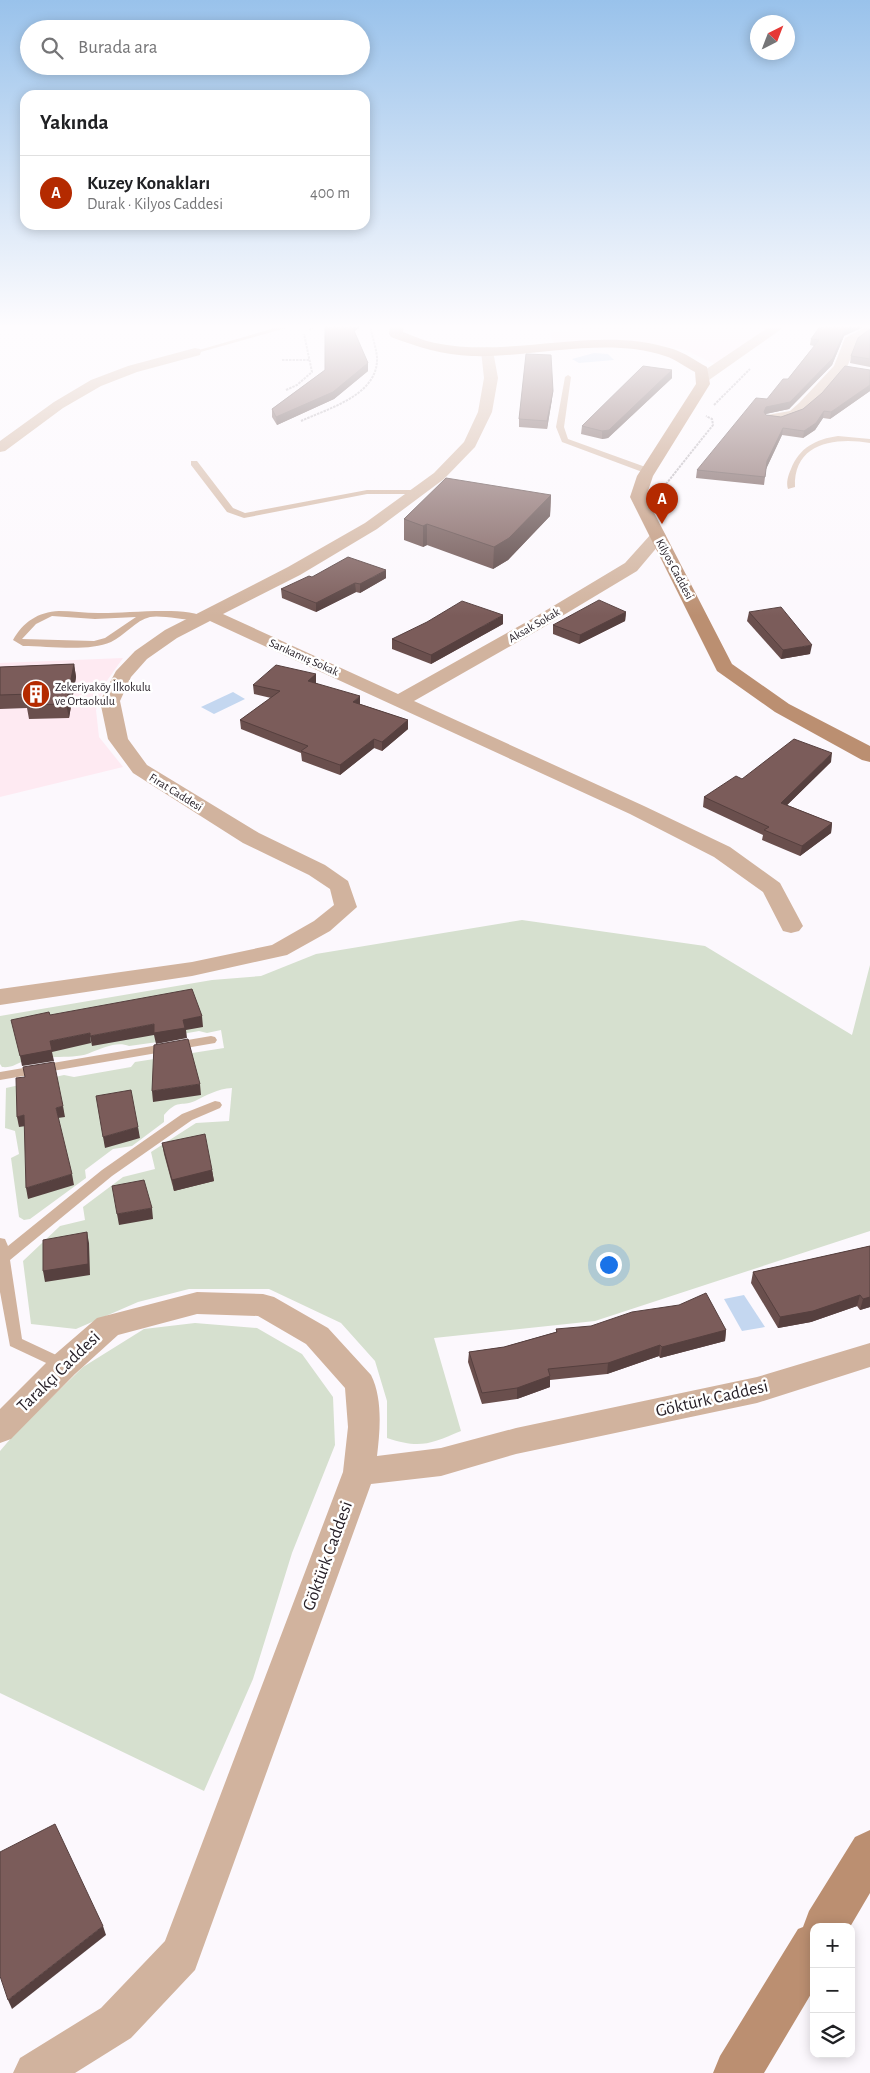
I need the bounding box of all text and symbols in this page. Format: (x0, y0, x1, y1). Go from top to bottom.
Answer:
north arrow (750, 15, 795, 60)
search box (20, 20, 370, 75)
icon: search (38, 34, 66, 62)
text: Burada ara (78, 38, 157, 57)
text: Yakında (40, 112, 109, 133)
text: Kuzey Konakları (87, 174, 210, 193)
text: A (51, 185, 61, 201)
text: 400 m (310, 185, 350, 201)
text: Durak · Kilyos Caddesi (87, 196, 223, 212)
pin: A (646, 483, 678, 524)
street label: Kilyos Caddesi (653, 537, 696, 602)
street label: Aksak Sokak (506, 605, 562, 645)
street label: Sarıkamış Sokak (267, 636, 341, 678)
building icon: Zekeriyaköy İlkokulu ve Ortaokulu (21, 679, 51, 709)
place label: Zekeriyaköy İlkokulu ve Ortaokulu (55, 680, 151, 707)
street label: Fırat Caddesi (147, 771, 205, 813)
your location (596, 1252, 622, 1278)
street label: Tarakçı Caddesi (14, 1328, 104, 1416)
street label: Göktürk Caddesi (654, 1377, 770, 1421)
street label: Göktürk Caddesi (300, 1499, 356, 1613)
map controls (810, 1923, 855, 2058)
button: + (810, 1923, 855, 1968)
button: − (810, 1968, 855, 2013)
button: layers (810, 2013, 855, 2058)

